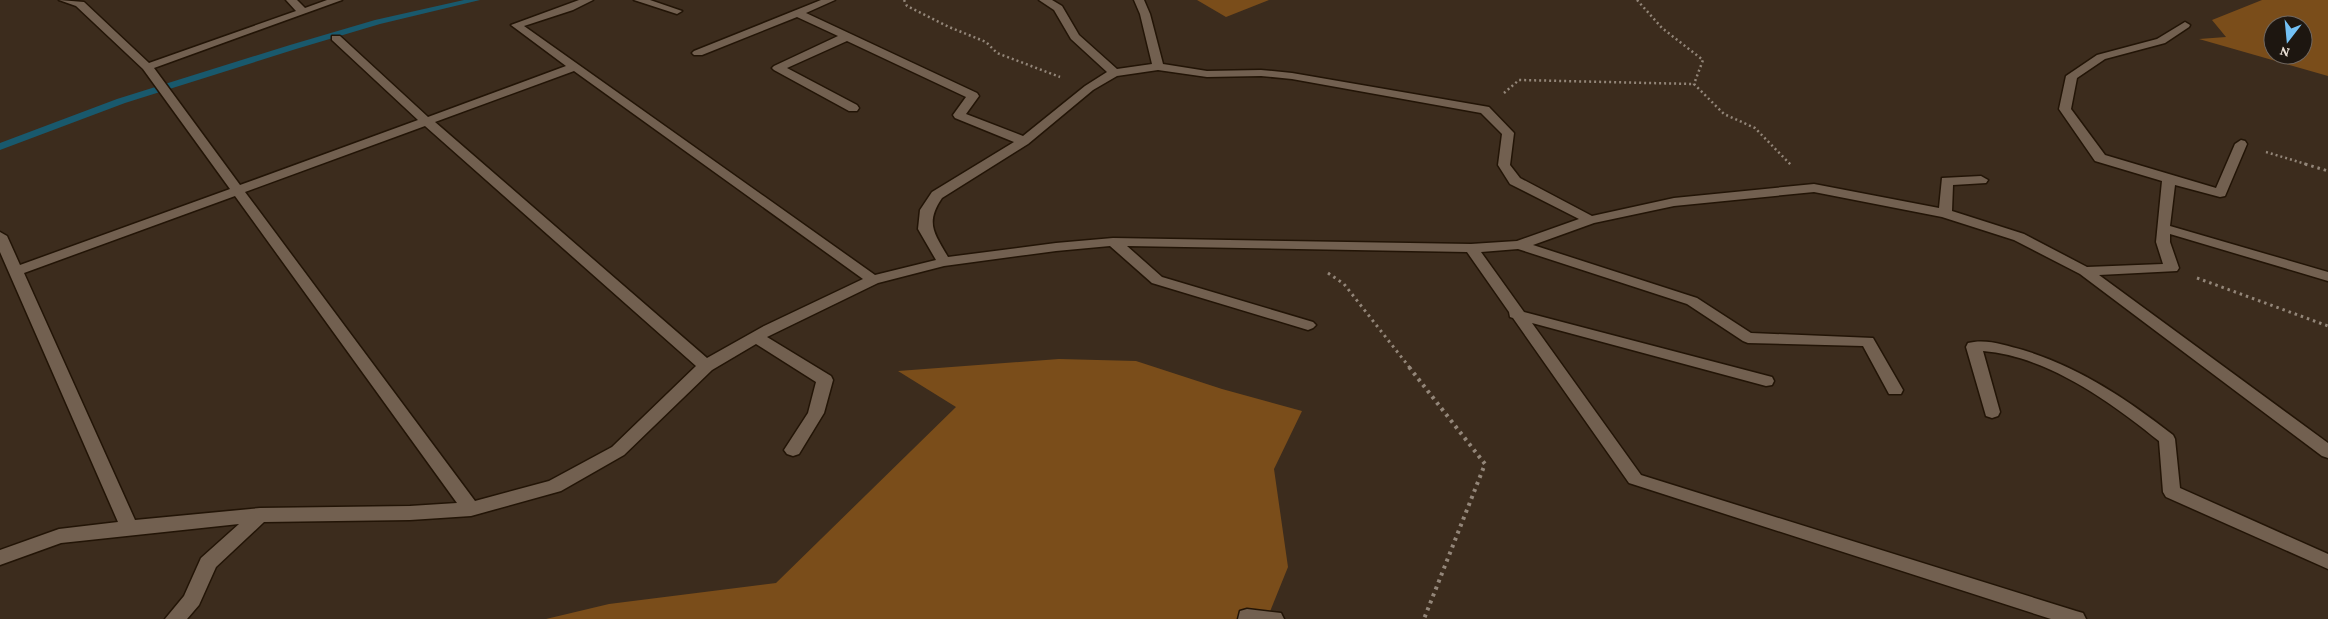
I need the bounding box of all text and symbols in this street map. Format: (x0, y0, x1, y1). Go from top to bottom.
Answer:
north arrow (2263, 15, 2313, 65)
text: N (2277, 43, 2291, 62)

